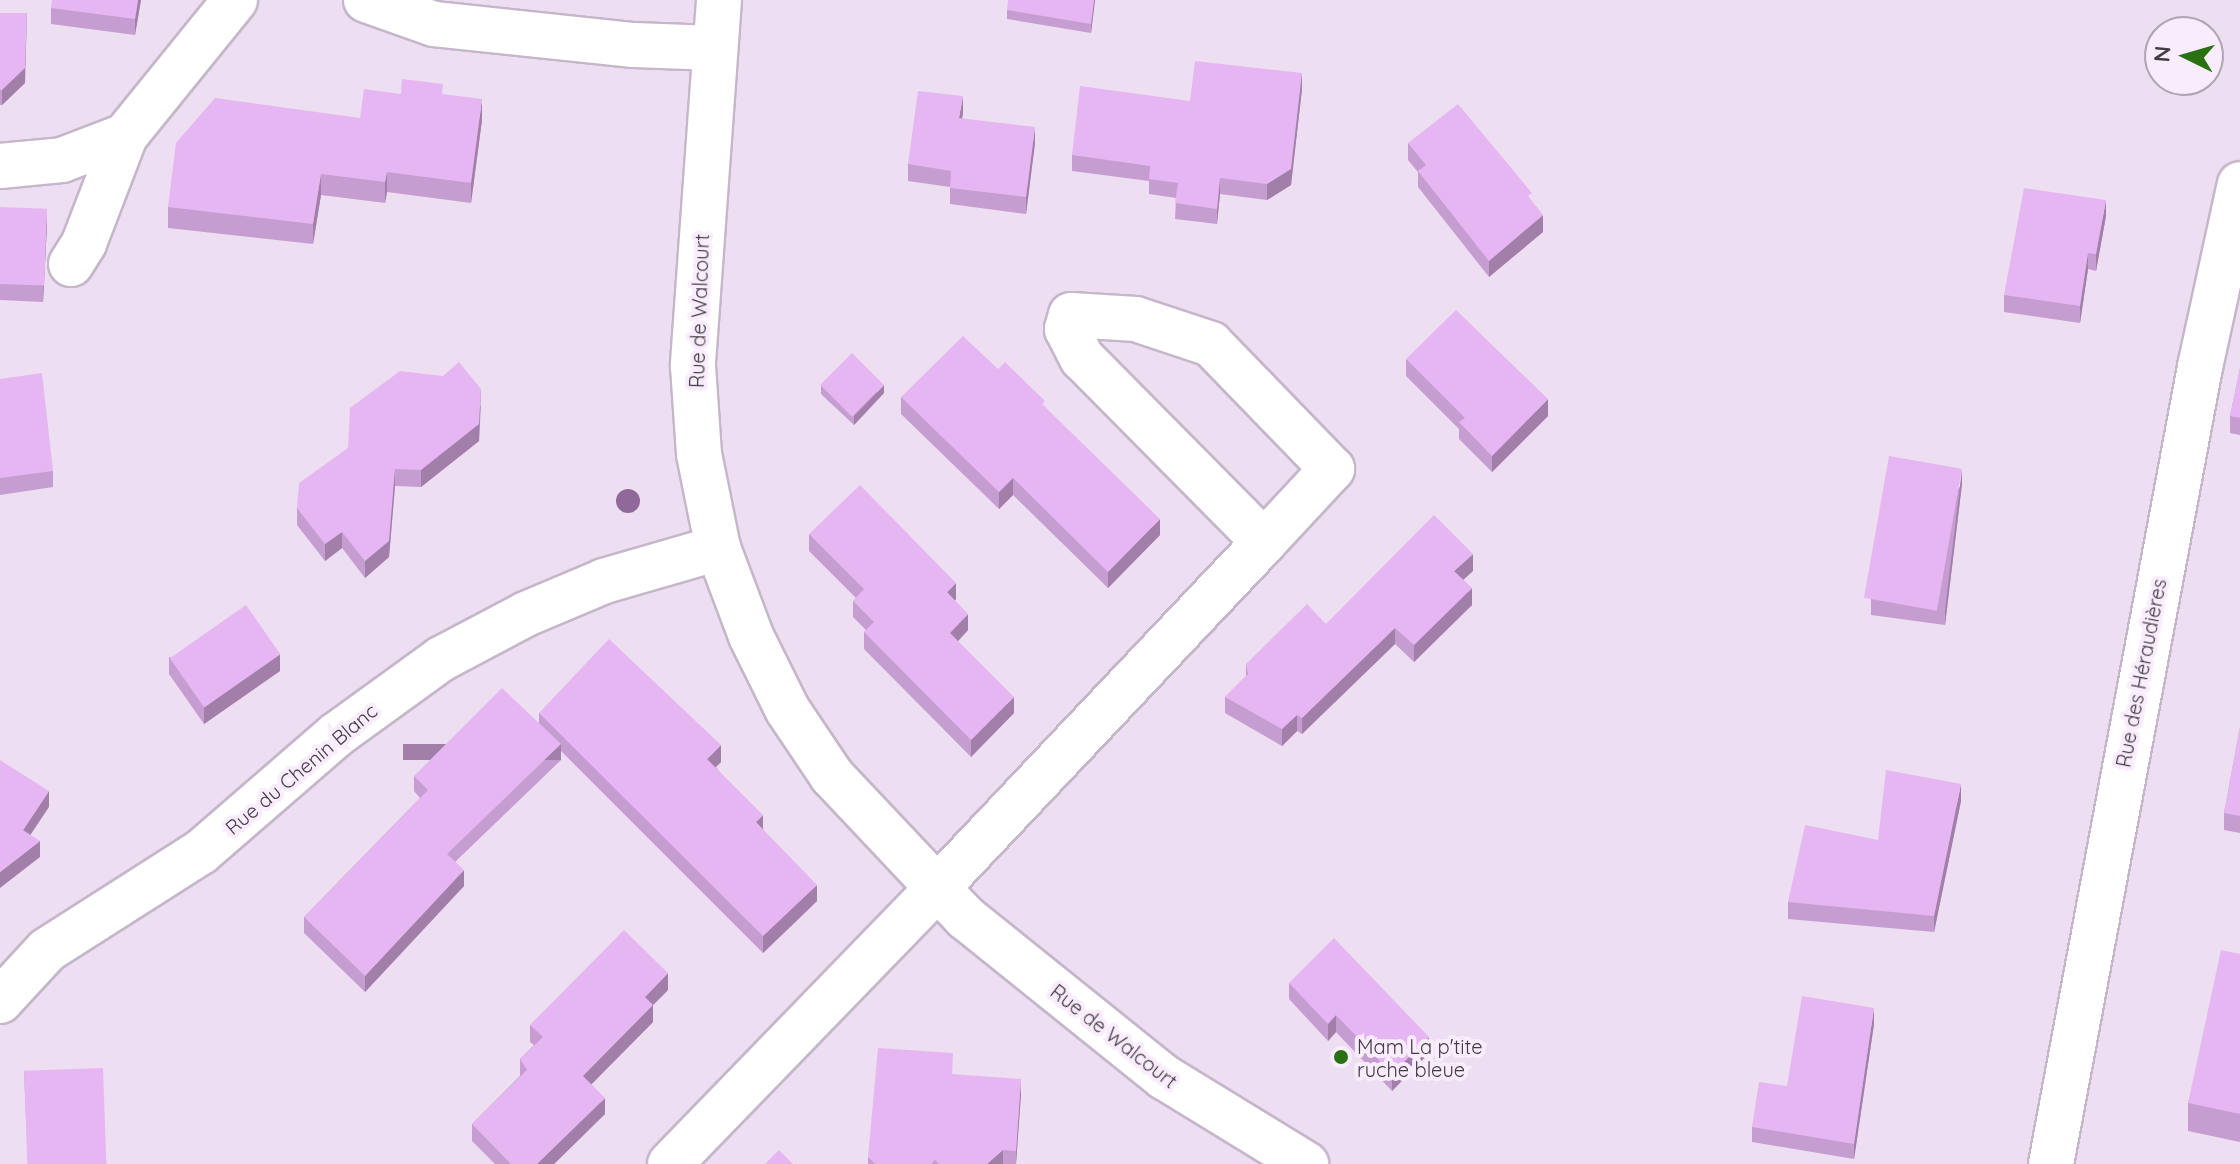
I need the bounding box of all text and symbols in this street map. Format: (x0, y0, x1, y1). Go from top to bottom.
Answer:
north arrow (2144, 16, 2224, 96)
text: N (2147, 45, 2177, 63)
street label: Rue de Walcourt (684, 234, 714, 388)
street label: Rue des Héraudières (2111, 577, 2171, 769)
street label: Rue du Chenin Blanc (220, 698, 382, 840)
street label: Rue de Walcourt (1046, 979, 1182, 1093)
place label: Mam La p'tite ruche bleue (1357, 1034, 1483, 1081)
marker: Mam La p'tite ruche bleue (1332, 1048, 1350, 1066)

